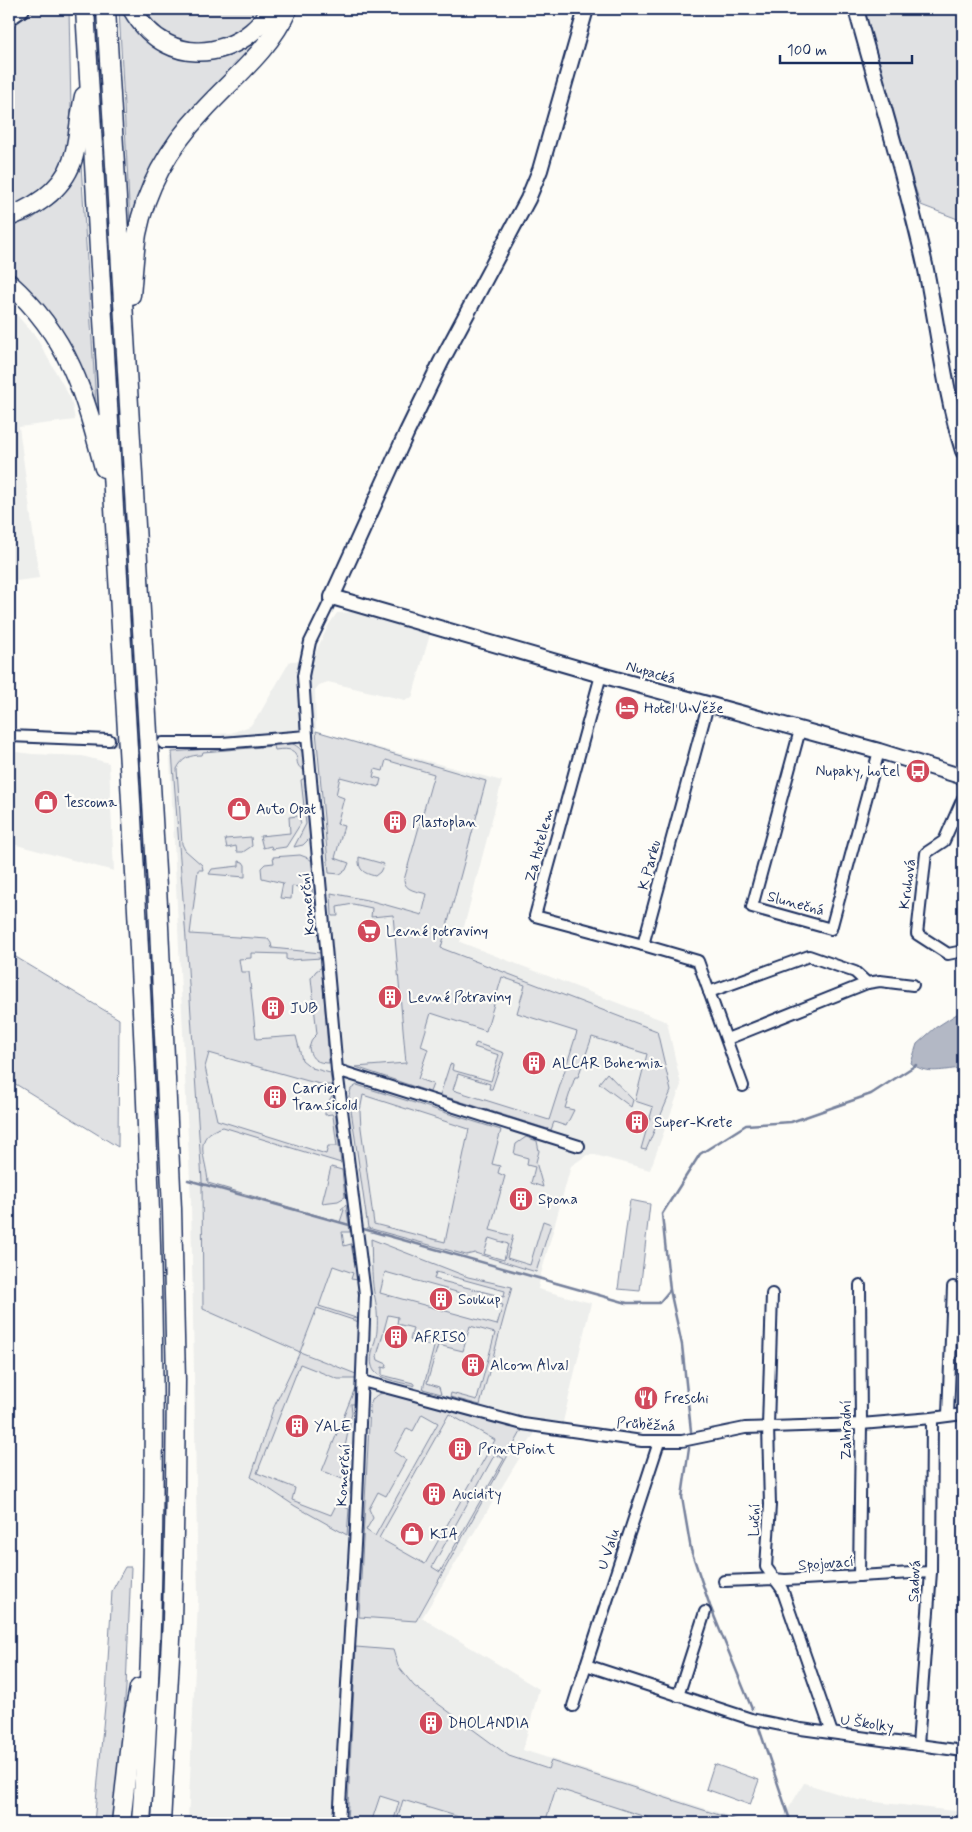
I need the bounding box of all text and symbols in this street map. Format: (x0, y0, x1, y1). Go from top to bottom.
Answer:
scale bar (780, 32, 912, 64)
text: 100 m (787, 41, 827, 61)
street label: Nupacká (624, 656, 678, 690)
hotel icon: Hotel U Věže (614, 695, 640, 721)
place label: Hotel U Věže (644, 699, 724, 719)
bus stop icon: Nupaky, hotel (905, 758, 931, 784)
place label: Nupaky, hotel (815, 762, 900, 782)
shop icon: Tescoma (33, 789, 59, 815)
place label: Tescoma (64, 793, 118, 813)
shop icon: Auto Opat (226, 796, 252, 822)
place label: Auto Opat (256, 800, 316, 820)
street label: Za Hotelem (521, 806, 559, 884)
building icon: Plastoplan (382, 809, 408, 835)
place label: Plastoplan (412, 813, 477, 833)
street label: K Parku (634, 838, 666, 892)
street label: Kruhová (895, 858, 921, 911)
street label: Komerční (295, 872, 321, 936)
street label: Slunečná (765, 887, 827, 921)
supermarket icon: Levné potraviny (356, 918, 382, 944)
place label: Levné potraviny (386, 922, 488, 942)
building icon: Levné Potraviny (377, 984, 403, 1010)
place label: Levné Potraviny (408, 988, 511, 1008)
building icon: JUB (260, 995, 286, 1021)
place label: JUB (290, 999, 318, 1019)
building icon: ALCAR Bohemia (521, 1050, 547, 1076)
place label: ALCAR Bohemia (552, 1054, 664, 1074)
place label: Carrier Transicold (292, 1079, 358, 1116)
building icon: Carrier Transicold (262, 1084, 288, 1110)
building icon: Super-Krete (624, 1109, 650, 1135)
place label: Super-Krete (654, 1113, 733, 1133)
building icon: Spona (508, 1186, 534, 1212)
place label: Spona (538, 1190, 578, 1210)
building icon: Soukup (428, 1286, 454, 1312)
place label: Soukup (458, 1290, 501, 1310)
building icon: AFRISO (383, 1324, 409, 1350)
place label: AFRISO (414, 1328, 466, 1348)
building icon: Alcom Alval (460, 1352, 486, 1378)
place label: Alcom Alval (490, 1356, 568, 1376)
restaurant icon: Freschi (633, 1385, 659, 1411)
place label: Freschi (664, 1389, 709, 1409)
street label: Zahradní (837, 1400, 857, 1460)
building icon: YALE (284, 1413, 310, 1439)
street label: Průběžná (616, 1413, 676, 1437)
place label: YALE (314, 1417, 352, 1437)
building icon: PrintPoint (447, 1436, 473, 1462)
place label: PrintPoint (478, 1440, 555, 1460)
street label: Komerční (332, 1443, 356, 1507)
building icon: Aucidity (421, 1481, 447, 1507)
place label: Aucidity (452, 1485, 502, 1505)
street label: Luční (744, 1503, 766, 1537)
shop icon: KIA (399, 1521, 425, 1547)
place label: KIA (430, 1525, 458, 1545)
street label: U Valu (593, 1526, 625, 1573)
street label: Spojovací (798, 1552, 855, 1576)
street label: Sadová (904, 1559, 926, 1603)
building icon: DHOLANDIA (418, 1710, 444, 1736)
street label: U Školky (839, 1710, 895, 1738)
place label: DHOLANDIA (448, 1714, 529, 1734)

